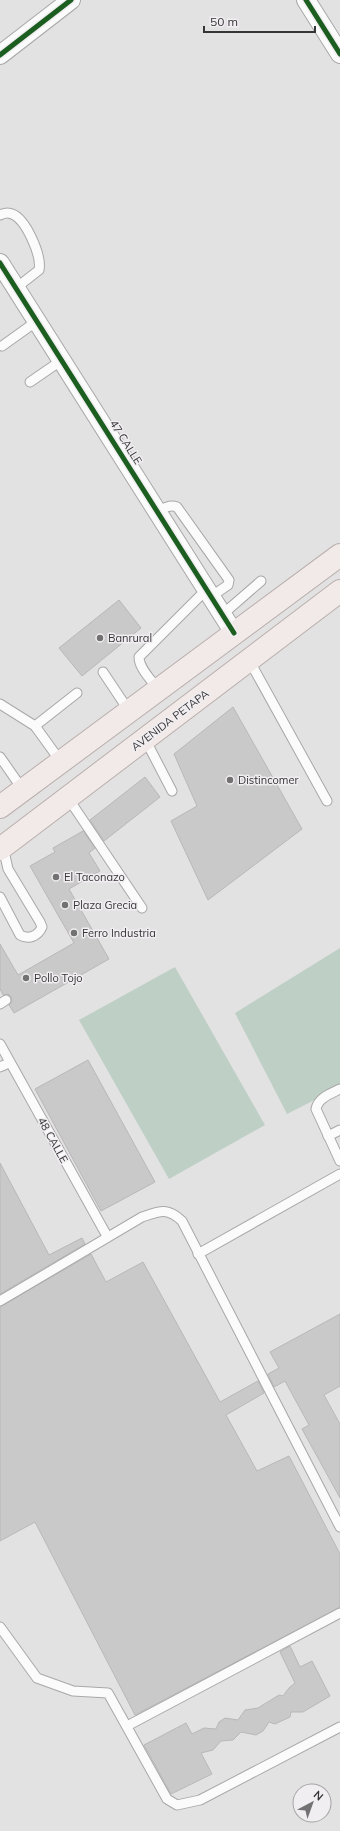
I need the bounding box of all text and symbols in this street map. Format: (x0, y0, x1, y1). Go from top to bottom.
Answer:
scale bar (204, 8, 315, 34)
text: 50 m (210, 14, 238, 29)
street label: 47 CALLE (107, 417, 145, 467)
place label: Banrural (108, 631, 152, 645)
marker: Banrural (95, 633, 105, 643)
street label: AVENIDA PETAPA (128, 686, 212, 754)
place label: Distincomer (238, 773, 298, 787)
marker: Distincomer (225, 775, 235, 785)
place label: El Taconazo (64, 870, 125, 884)
marker: El Taconazo (51, 872, 61, 882)
place label: Plaza Grecia (73, 898, 137, 912)
marker: Plaza Grecia (60, 900, 70, 910)
place label: Ferro Industria (82, 926, 156, 940)
marker: Ferro Industria (69, 928, 79, 938)
place label: Pollo Tojo (34, 971, 83, 985)
marker: Pollo Tojo (21, 973, 31, 983)
street label: 48 CALLE (35, 1115, 71, 1165)
north arrow (292, 1783, 332, 1823)
text: N (311, 1787, 326, 1803)

